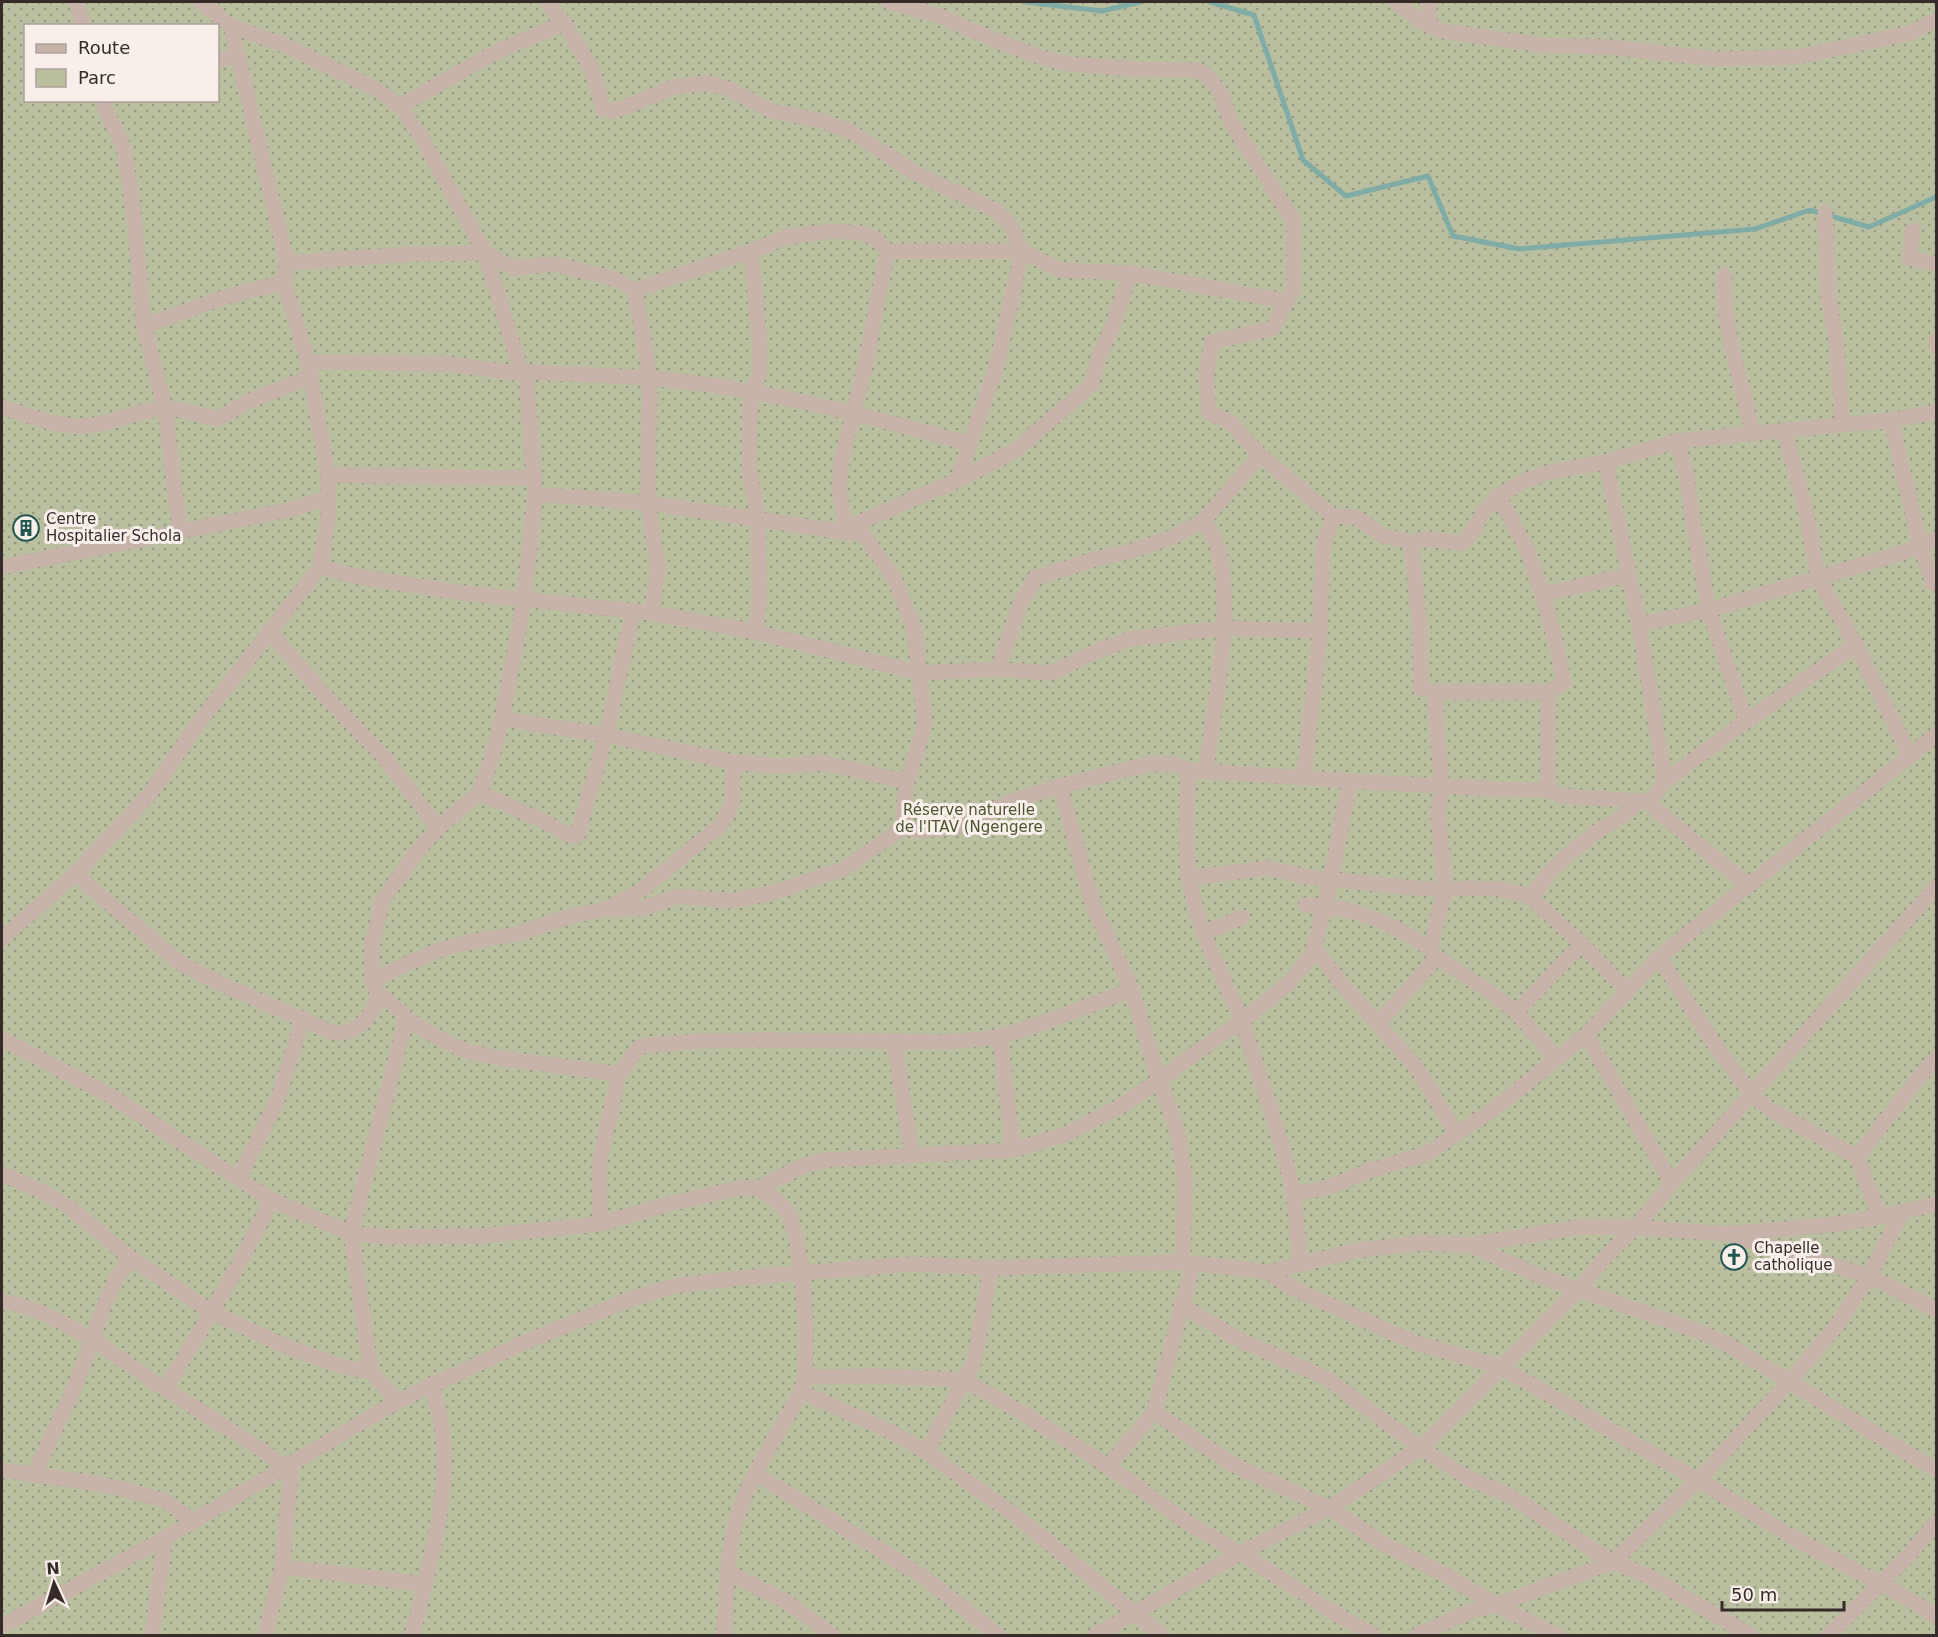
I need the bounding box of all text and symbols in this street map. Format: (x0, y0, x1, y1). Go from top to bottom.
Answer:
legend (24, 24, 219, 102)
text: Route (78, 37, 130, 58)
text: Parc (78, 67, 116, 88)
place label: Centre Hospitalier Schola (46, 510, 181, 545)
building icon: Centre Hospitalier Schola (11, 513, 41, 543)
park label: Réserve naturelle de l'ITAV (Ngengere (895, 801, 1043, 836)
place label: Chapelle catholique (1754, 1239, 1833, 1274)
church icon: Chapelle catholique (1719, 1242, 1749, 1272)
north arrow (24, 1553, 84, 1613)
text: N (46, 1559, 60, 1578)
scale bar (1722, 1574, 1844, 1612)
text: 50 m (1731, 1584, 1777, 1605)

